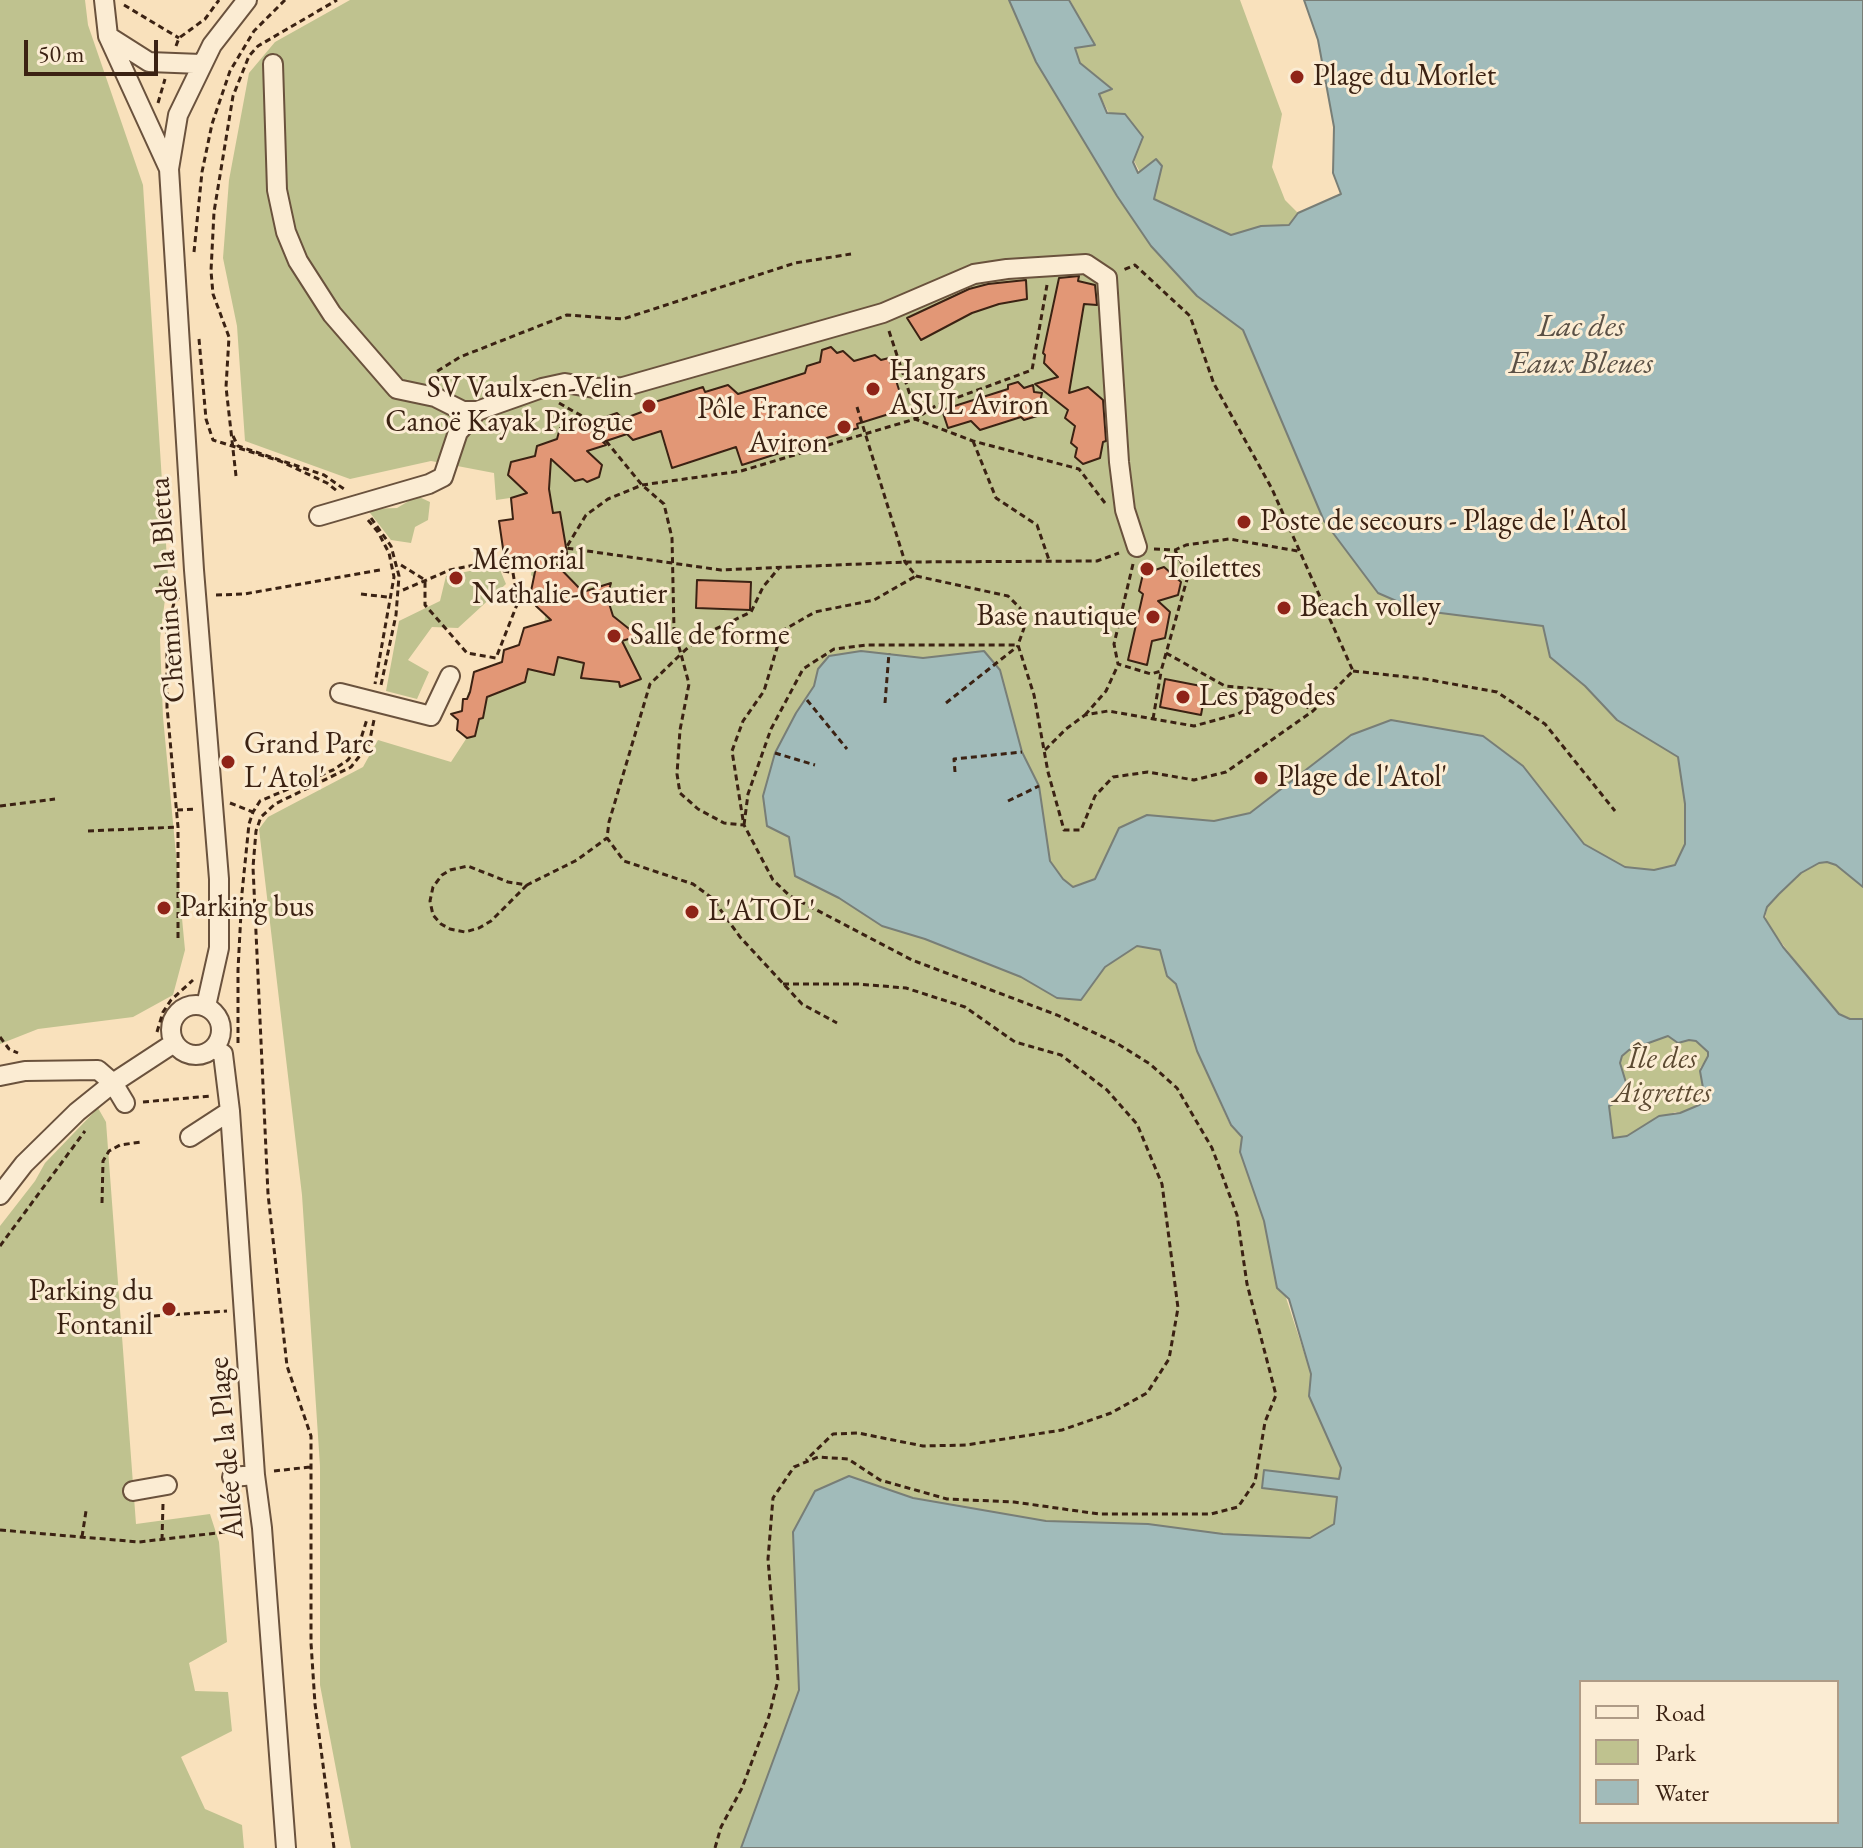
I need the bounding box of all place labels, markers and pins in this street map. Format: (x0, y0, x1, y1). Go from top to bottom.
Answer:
place label: Plage du Morlet (1313, 59, 1496, 95)
marker: Plage du Morlet (1288, 68, 1306, 86)
place label: Hangars ASUL Aviron (889, 354, 1049, 424)
place label: SV Vaulx-en-Velin Canoë Kayak Pirogue (385, 371, 633, 442)
marker: Hangars ASUL Aviron (864, 380, 882, 398)
place label: Pôle France Aviron (697, 392, 828, 462)
marker: SV Vaulx-en-Velin Canoë Kayak Pirogue (640, 397, 658, 415)
marker: Pôle France Aviron (835, 418, 853, 436)
place label: Poste de secours - Plage de l'Atol (1260, 504, 1627, 540)
marker: Poste de secours - Plage de l'Atol (1235, 513, 1253, 531)
place label: Mémorial Nathalie-Gautier (472, 543, 667, 614)
place label: Toilettes (1163, 551, 1261, 587)
marker: Toilettes (1138, 560, 1156, 578)
marker: Mémorial Nathalie-Gautier (447, 569, 465, 587)
place label: Beach volley (1300, 590, 1441, 626)
place label: Base nautique (976, 599, 1137, 635)
marker: Beach volley (1275, 599, 1293, 617)
marker: Base nautique (1144, 608, 1162, 626)
place label: Salle de forme (630, 618, 790, 654)
marker: Salle de forme (605, 627, 623, 645)
place label: Les pagodes (1199, 679, 1335, 715)
marker: Les pagodes (1174, 688, 1192, 706)
place label: Grand Parc L'Atol' (244, 727, 374, 798)
marker: Grand Parc L'Atol' (219, 753, 237, 771)
place label: Plage de l'Atol' (1277, 760, 1447, 796)
marker: Plage de l'Atol' (1252, 769, 1270, 787)
place label: Parking bus (180, 890, 314, 926)
place label: L'ATOL' (708, 894, 815, 930)
marker: Parking bus (155, 899, 173, 917)
marker: L'ATOL' (683, 903, 701, 921)
place label: Parking du Fontanil (29, 1274, 153, 1344)
marker: Parking du Fontanil (160, 1300, 178, 1318)

